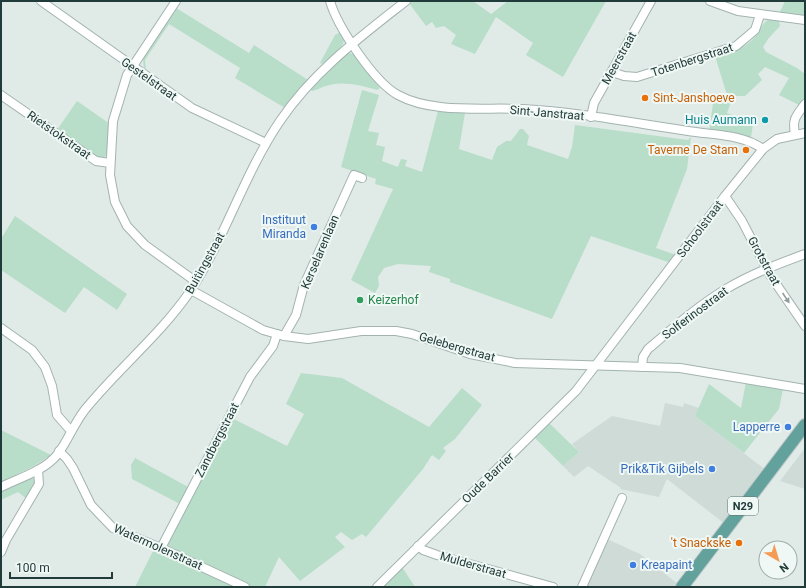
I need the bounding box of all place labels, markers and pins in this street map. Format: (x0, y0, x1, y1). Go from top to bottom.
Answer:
place label: Sint-Janshoeve (653, 91, 735, 105)
marker: Sint-Janshoeve (640, 93, 650, 103)
place label: Huis Aumann (685, 113, 757, 127)
marker: Huis Aumann (760, 115, 770, 125)
place label: Taverne De Stam (648, 143, 738, 157)
marker: Taverne De Stam (741, 145, 751, 155)
place label: Instituut Miranda (262, 213, 306, 241)
marker: Instituut Miranda (309, 222, 319, 232)
place label: Keizerhof (368, 293, 419, 307)
marker: Keizerhof (355, 295, 365, 305)
place label: Lapperre (733, 420, 780, 434)
marker: Lapperre (783, 422, 793, 432)
place label: Prik&Tik Gijbels (621, 462, 704, 476)
marker: Prik&Tik Gijbels (707, 464, 717, 474)
place label: 't Snackske (671, 536, 731, 550)
marker: 't Snackske (734, 538, 744, 548)
place label: Kreapaint (641, 558, 692, 572)
marker: Kreapaint (628, 560, 638, 570)

